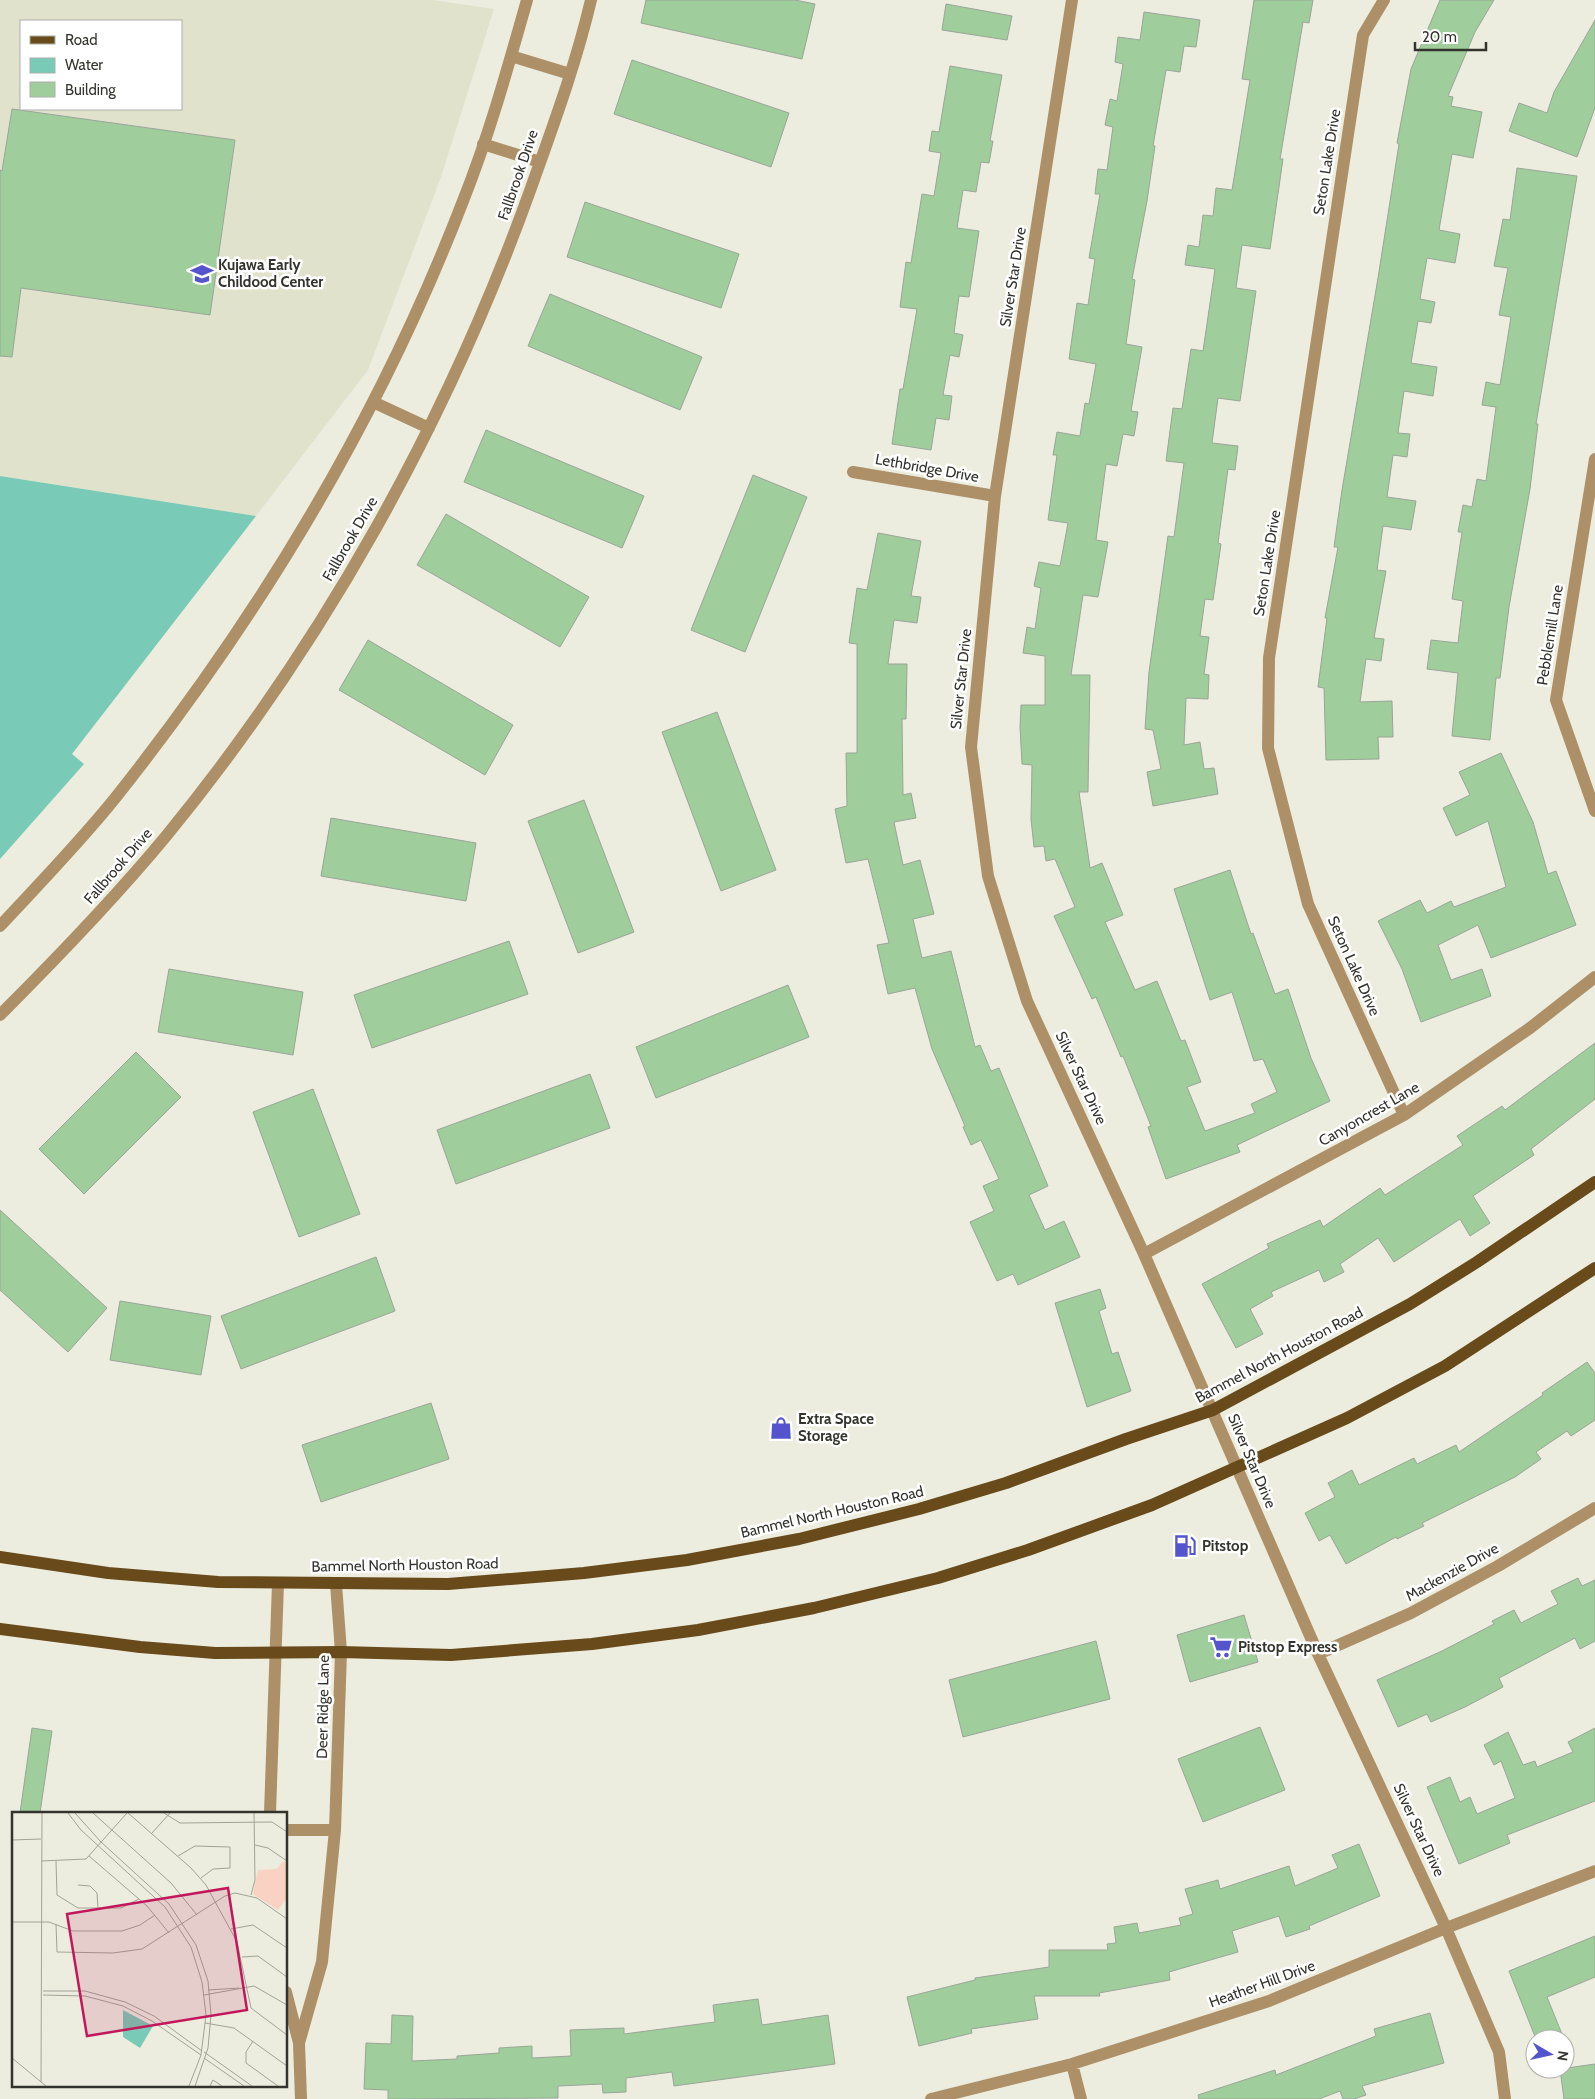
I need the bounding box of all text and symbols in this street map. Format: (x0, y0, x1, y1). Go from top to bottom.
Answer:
legend (20, 20, 182, 110)
scale bar (1415, 20, 1486, 52)
text: 20 m (1422, 28, 1457, 46)
text: Road (65, 31, 98, 49)
text: Water (65, 56, 103, 74)
text: Building (65, 81, 116, 99)
street label: Seton Lake Drive (1310, 107, 1344, 216)
street label: Fallbrook Drive (494, 127, 542, 223)
street label: Silver Star Drive (996, 225, 1030, 328)
place label: Kujawa Early Childood Center (218, 256, 323, 291)
school or university icon: Kujawa Early Childood Center (189, 261, 215, 287)
street label: Lethbridge Drive (874, 450, 981, 486)
street label: Fallbrook Drive (319, 493, 382, 584)
street label: Seton Lake Drive (1250, 508, 1284, 617)
street label: Pebblemill Lane (1533, 583, 1567, 687)
street label: Silver Star Drive (947, 628, 975, 730)
street label: Fallbrook Drive (80, 824, 156, 908)
street label: Seton Lake Drive (1324, 913, 1384, 1019)
street label: Silver Star Drive (1052, 1028, 1111, 1128)
street label: Canyoncrest Lane (1316, 1078, 1423, 1150)
street label: Bammel North Houston Road (1192, 1303, 1366, 1407)
place label: Extra Space Storage (798, 1410, 874, 1445)
street label: Silver Star Drive (1224, 1411, 1280, 1511)
shop icon: Extra Space Storage (768, 1415, 794, 1441)
street label: Bammel North Houston Road (739, 1482, 925, 1542)
fuel station icon: Pitstop (1172, 1533, 1198, 1559)
place label: Pitstop (1202, 1537, 1249, 1555)
street label: Mackenzie Drive (1402, 1539, 1502, 1605)
street label: Bammel North Houston Road (311, 1554, 499, 1576)
supermarket icon: Pitstop Express (1208, 1634, 1234, 1660)
place label: Pitstop Express (1238, 1638, 1337, 1656)
street label: Deer Ridge Lane (313, 1655, 333, 1759)
street label: Silver Star Drive (1390, 1780, 1449, 1880)
inset map (12, 1812, 288, 2086)
street label: Heather Hill Drive (1206, 1956, 1318, 2012)
north arrow (1525, 2029, 1575, 2079)
text: N (1553, 2050, 1573, 2062)

